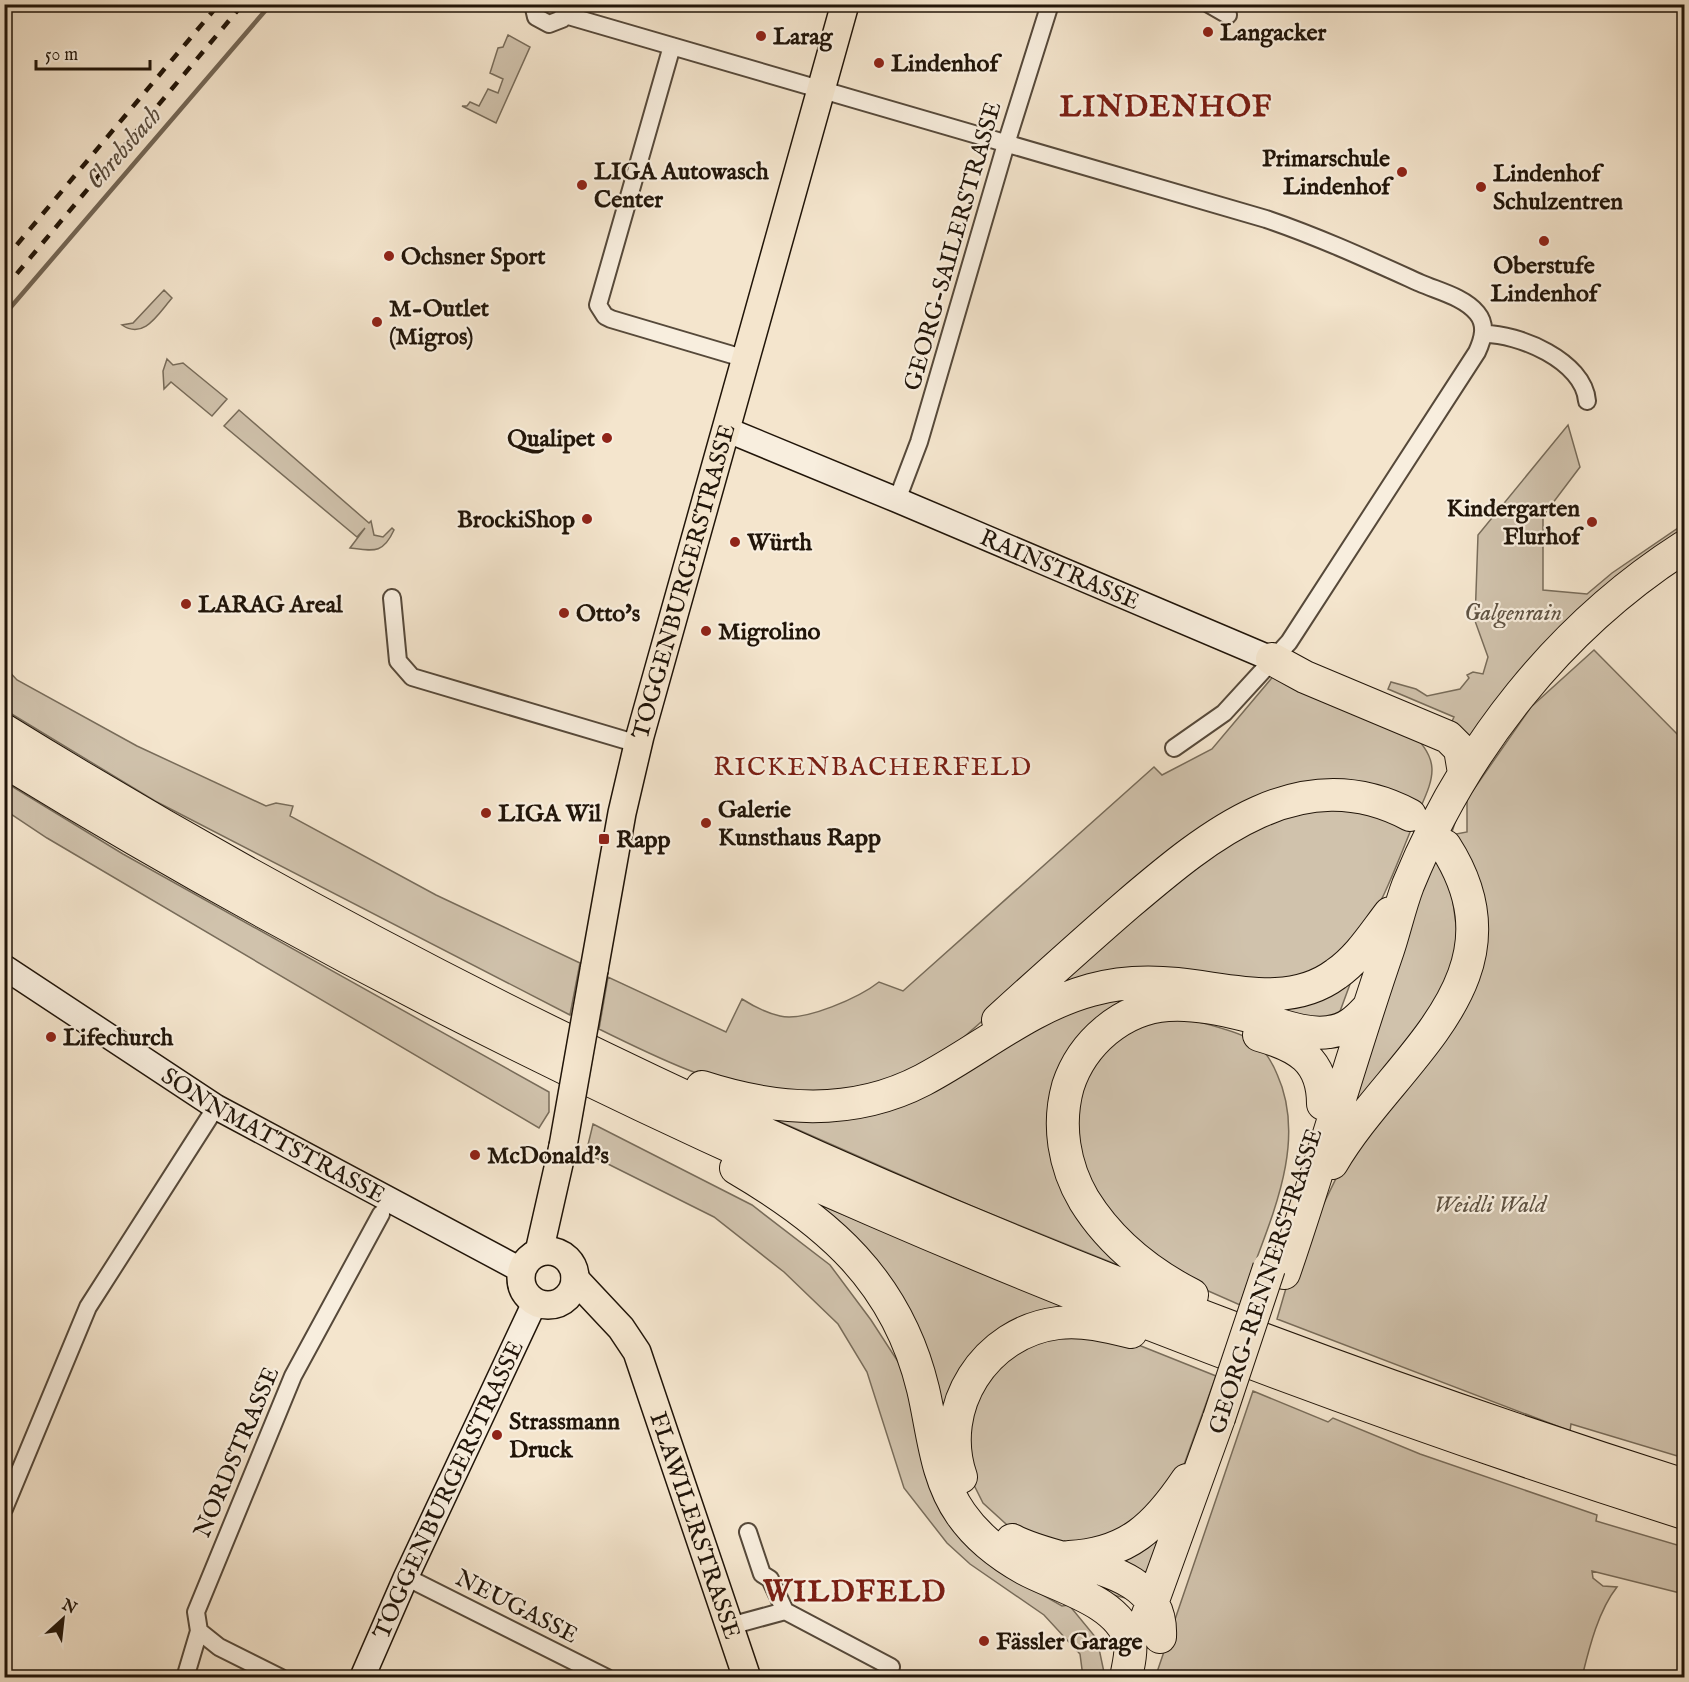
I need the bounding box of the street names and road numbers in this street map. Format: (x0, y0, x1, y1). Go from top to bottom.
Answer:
street label: GEORG-SAILERSTRASSE (897, 98, 1010, 395)
street label: TOGGENBURGERSTRASSE (626, 421, 744, 743)
street label: RAINSTRASSE (975, 523, 1144, 618)
street label: SONNMATTSTRASSE (155, 1061, 390, 1212)
street label: GEORG-RENNERSTRASSE (1202, 1125, 1331, 1438)
street label: TOGGENBURGERSTRASSE (367, 1336, 532, 1644)
street label: NORDSTRASSE (187, 1362, 287, 1543)
street label: FLAWILERSTRASSE (641, 1408, 747, 1644)
street label: NEUGASSE (450, 1563, 583, 1651)

